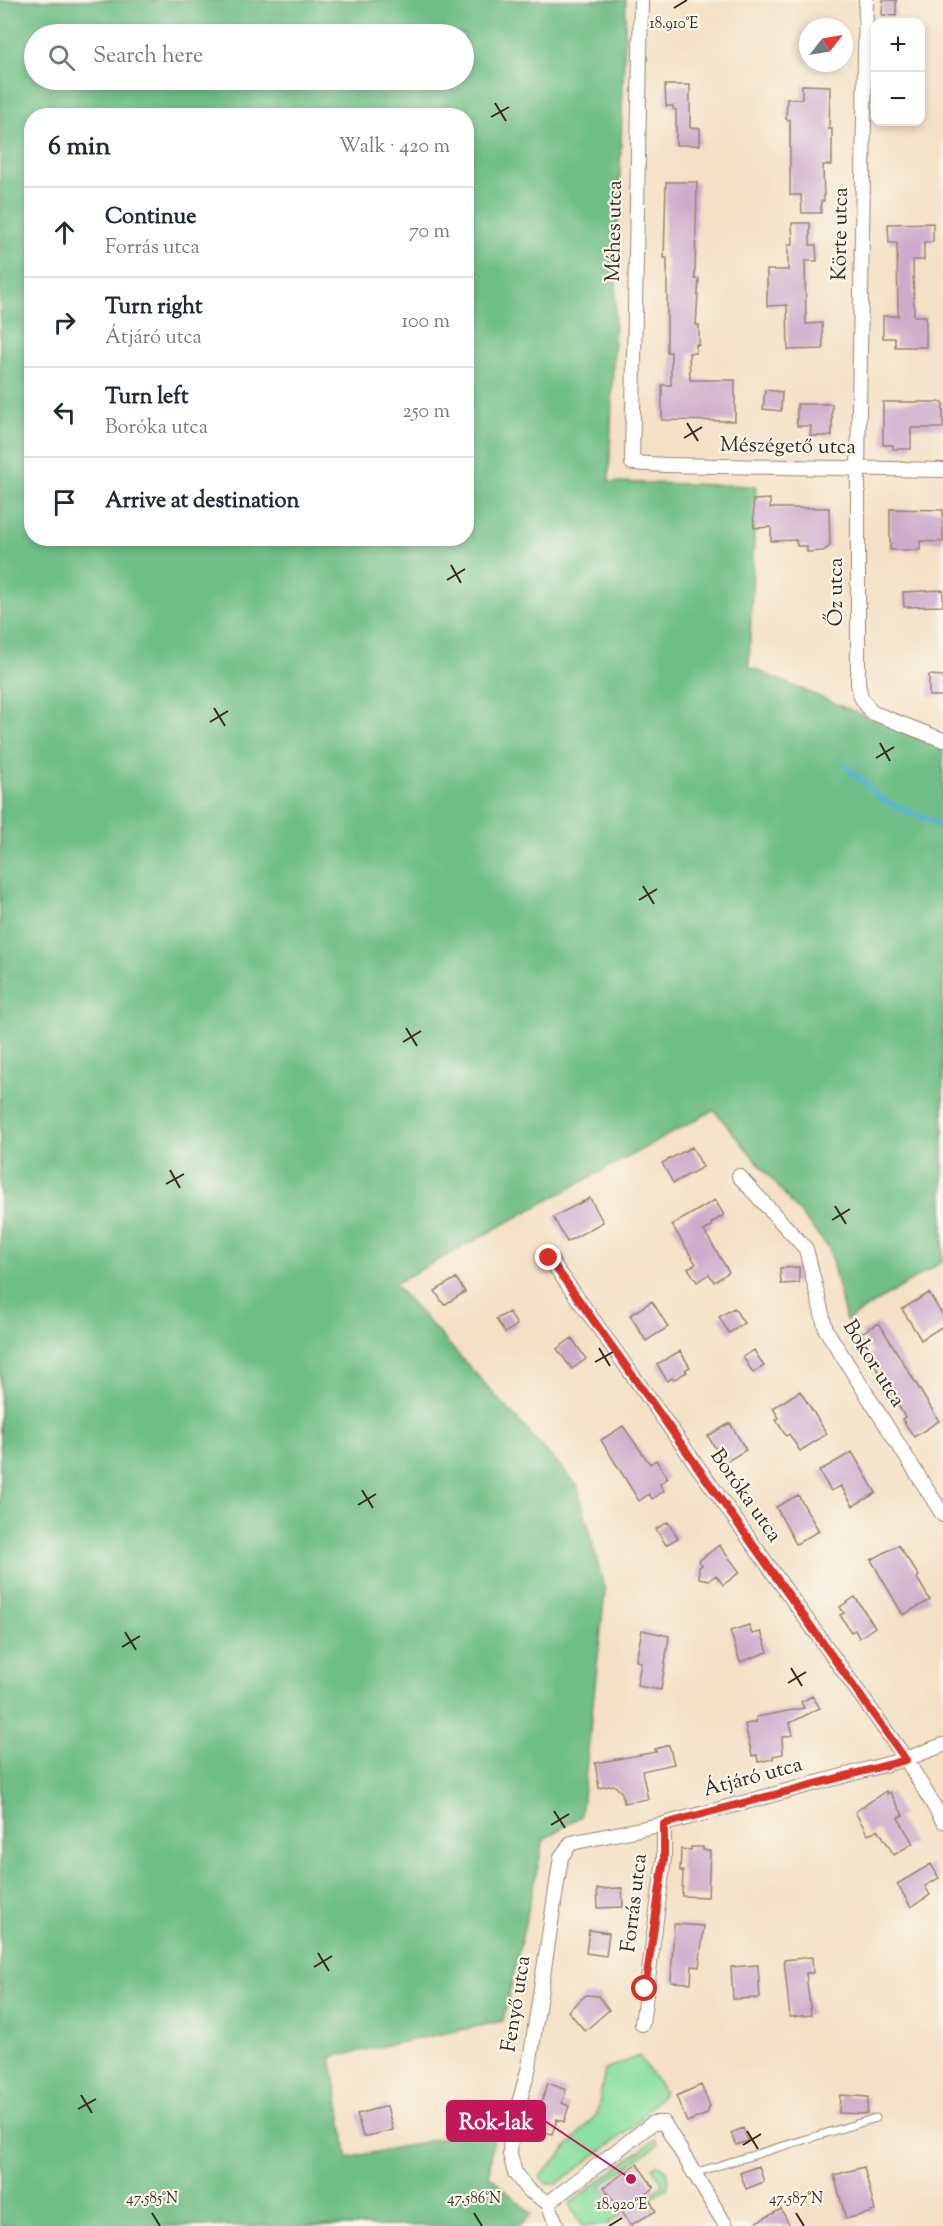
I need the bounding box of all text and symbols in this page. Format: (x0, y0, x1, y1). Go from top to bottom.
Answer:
text: 18.910°E (650, 14, 698, 35)
north arrow (799, 18, 853, 72)
map controls (871, 18, 925, 126)
button: + (871, 18, 925, 72)
search box (24, 24, 474, 90)
icon: search (45, 41, 78, 74)
text: Search here (93, 41, 203, 73)
button: − (871, 72, 925, 126)
text: 6 min (48, 129, 111, 166)
text: Walk · 420 m (339, 133, 450, 162)
street label: Méhes utca (599, 180, 631, 282)
street label: Körte utca (825, 187, 857, 281)
text: Continue (105, 202, 196, 234)
icon: ahead (48, 216, 81, 249)
text: 70 m (409, 218, 450, 247)
text: Forrás utca (105, 234, 200, 263)
text: Turn right (105, 292, 202, 324)
icon: right (48, 306, 81, 339)
text: 100 m (401, 308, 450, 337)
text: Átjáró utca (105, 324, 202, 353)
text: Turn left (105, 382, 188, 414)
icon: left (48, 396, 81, 429)
text: 250 m (402, 398, 450, 427)
text: Boróka utca (105, 414, 208, 443)
street label: Mészégető utca (720, 431, 857, 463)
icon: arrive (48, 486, 81, 519)
text: Arrive at destination (105, 486, 300, 518)
street label: Őz utca (822, 557, 852, 626)
route end (535, 1244, 561, 1270)
street label: Bokor utca (834, 1315, 912, 1414)
street label: Boróka utca (702, 1443, 788, 1549)
street label: Átjáró utca (700, 1750, 806, 1806)
street label: Forrás utca (614, 1852, 656, 1954)
street label: Fenyő utca (495, 1953, 539, 2054)
route start (631, 1975, 657, 2001)
callout: Rok-lak (447, 2101, 545, 2141)
text: Rok-lak (459, 2108, 533, 2140)
text: 47.585°N (126, 2189, 178, 2210)
text: 47.586°N (447, 2189, 501, 2210)
text: 47.587°N (769, 2189, 823, 2210)
text: 18.920°E (597, 2195, 647, 2216)

